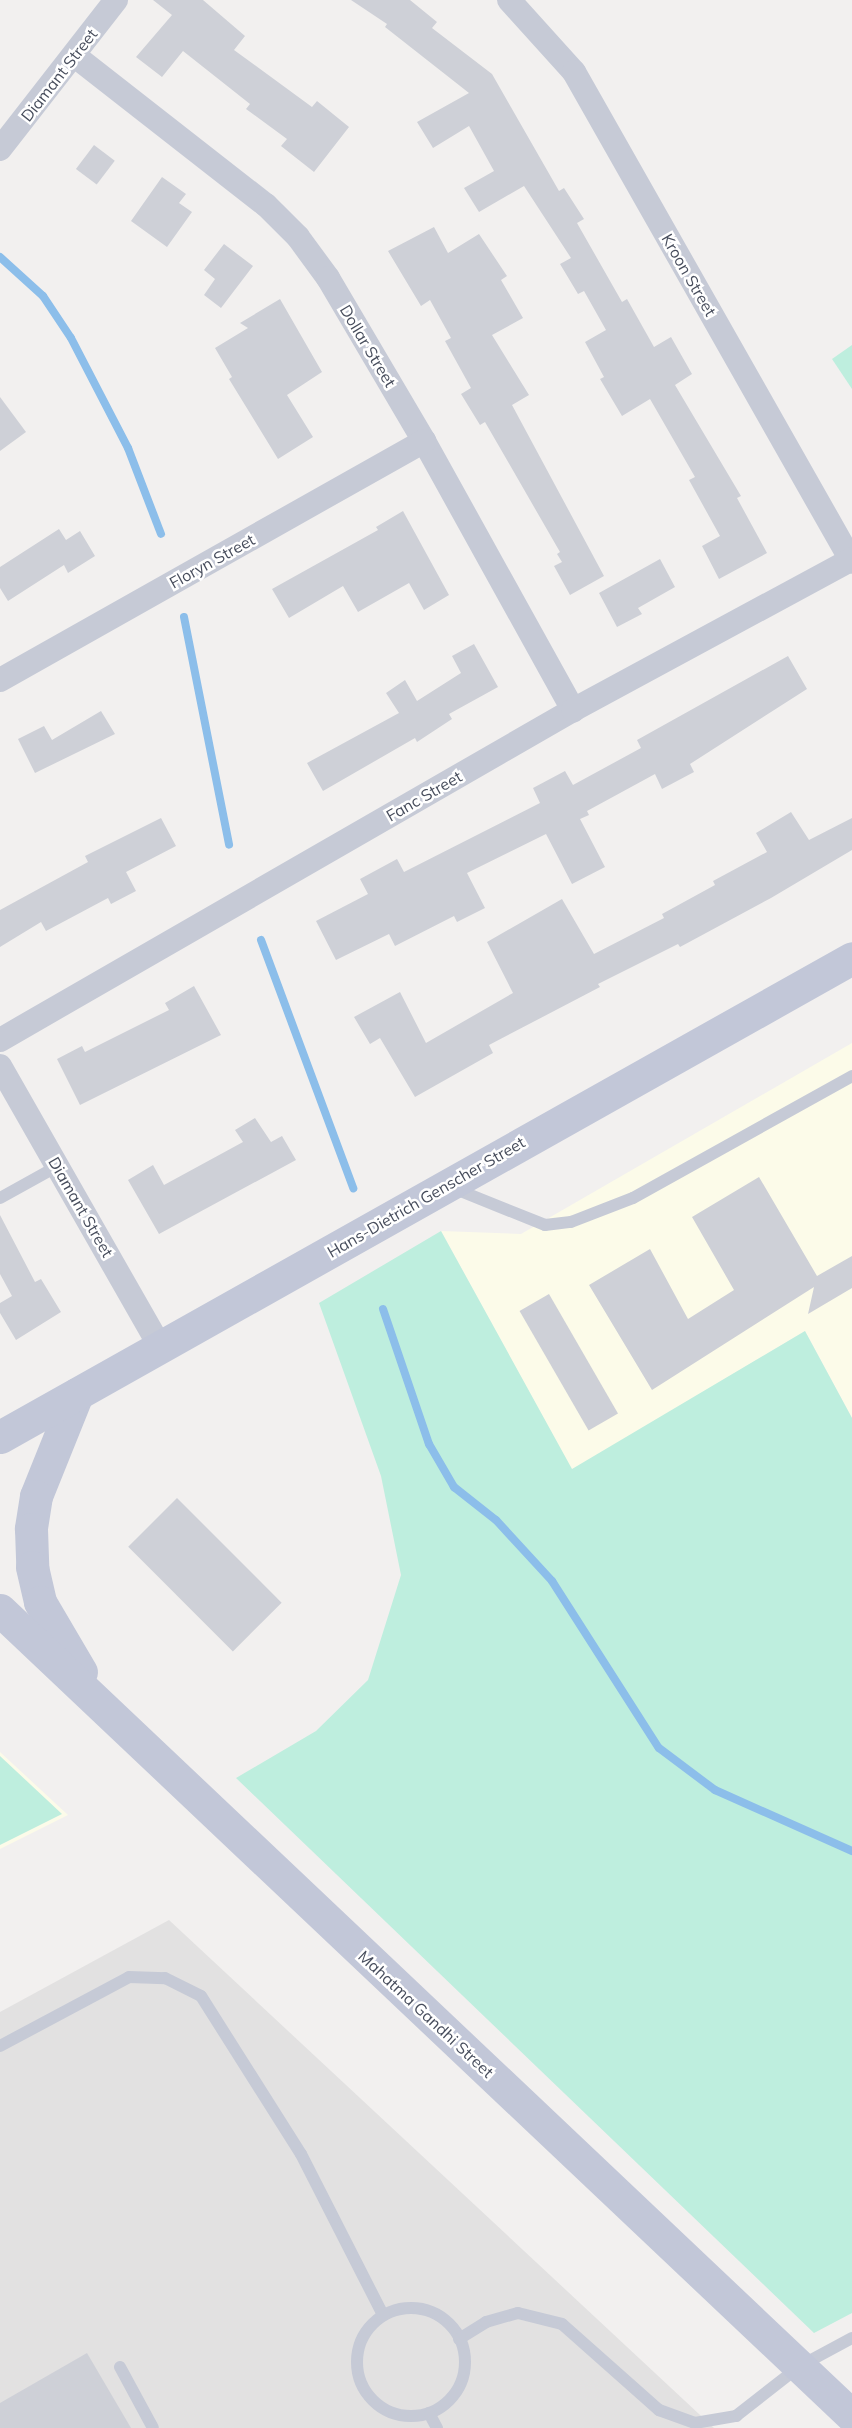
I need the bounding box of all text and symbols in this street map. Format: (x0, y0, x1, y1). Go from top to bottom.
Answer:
street label: Diamant Street (17, 25, 101, 125)
street label: Kroon Street (658, 230, 720, 320)
street label: Dollar Street (336, 301, 400, 391)
street label: Floryn Street (166, 530, 258, 592)
street label: Fanc Street (383, 767, 465, 825)
street label: Hans-Dietrich Genscher Street (324, 1132, 528, 1262)
street label: Diamant Street (45, 1154, 117, 1260)
street label: Mahatma Gandhi Street (355, 1946, 497, 2082)

